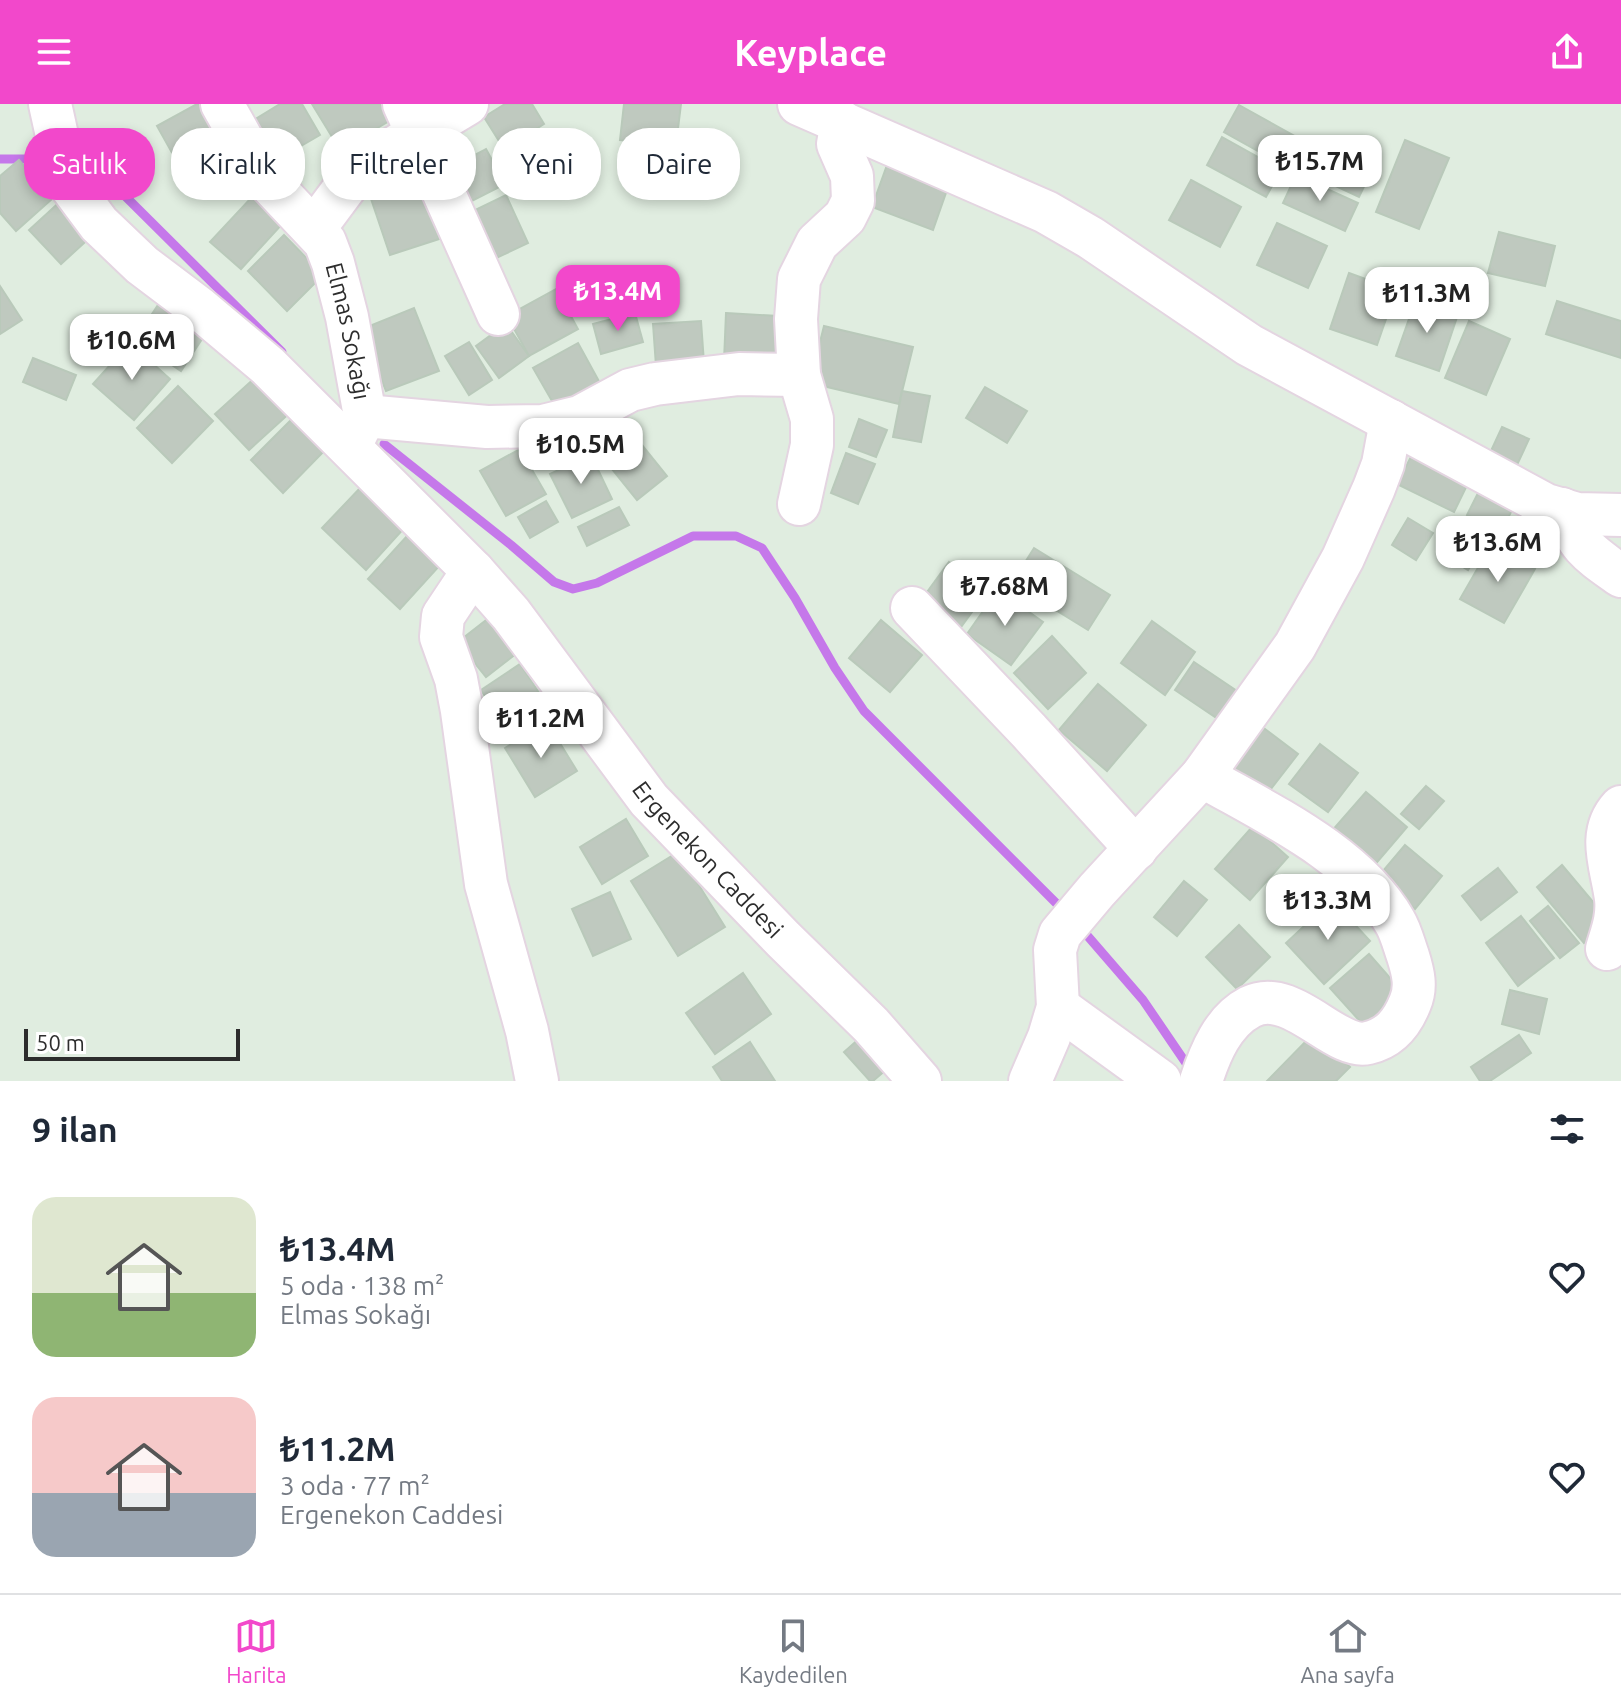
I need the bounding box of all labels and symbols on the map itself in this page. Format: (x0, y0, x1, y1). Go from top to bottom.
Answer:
pin: ₺15.7M (1255, 135, 1385, 203)
street label: Elmas Sokağı (320, 260, 376, 402)
pin: ₺13.4M (553, 265, 683, 333)
pin: ₺11.3M (1362, 267, 1492, 335)
pin: ₺10.6M (67, 314, 197, 382)
pin: ₺10.5M (516, 418, 646, 486)
pin: ₺13.6M (1433, 516, 1563, 584)
pin: ₺7.68M (940, 560, 1070, 628)
pin: ₺11.2M (476, 692, 606, 760)
street label: Ergenekon Caddesi (627, 776, 789, 943)
pin: ₺13.3M (1263, 874, 1393, 942)
scale bar (24, 1025, 240, 1061)

